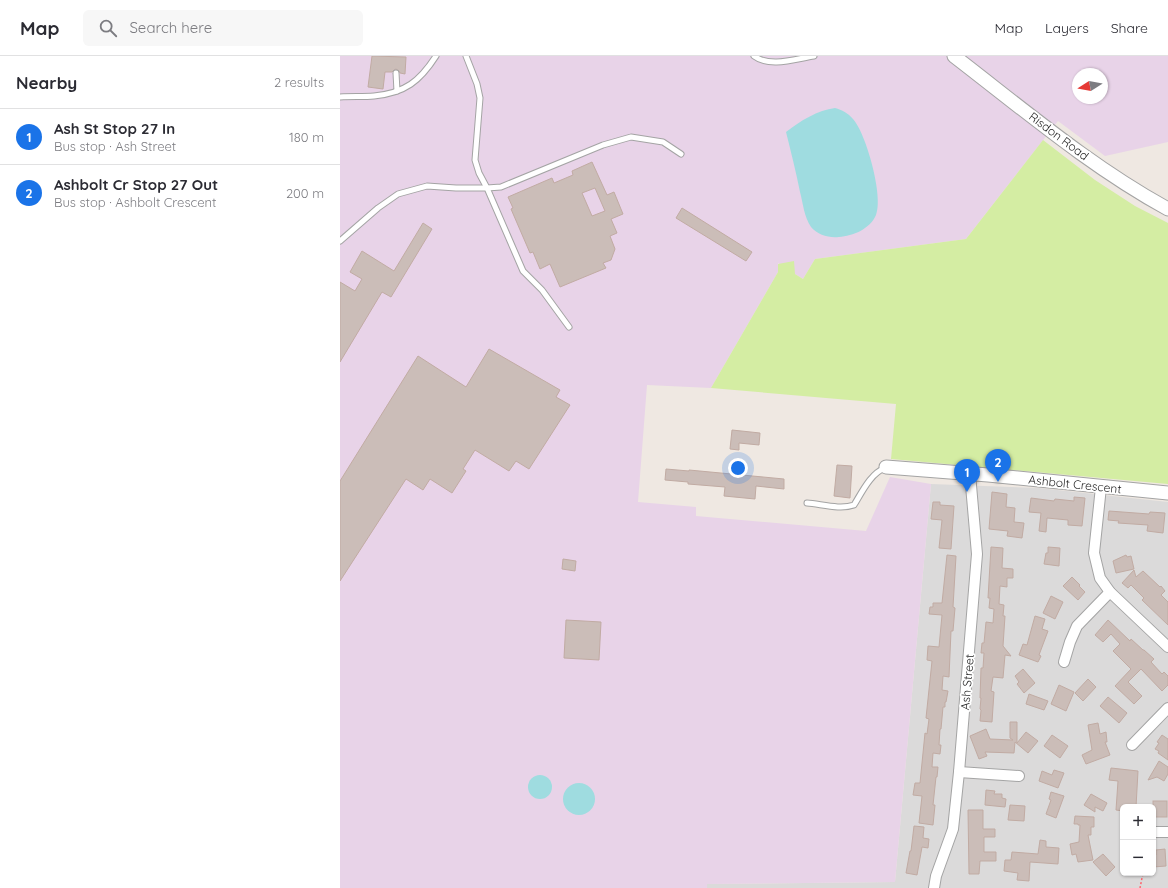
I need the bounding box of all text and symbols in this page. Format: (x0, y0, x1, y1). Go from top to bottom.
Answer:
search box (83, 10, 363, 46)
text: Map (20, 16, 59, 40)
icon: search (97, 17, 119, 39)
text: Search here (129, 18, 212, 37)
text: Map (994, 19, 1023, 37)
text: Layers (1045, 19, 1089, 37)
text: Share (1111, 19, 1148, 37)
north arrow (1072, 68, 1108, 104)
text: Nearby (16, 72, 77, 93)
text: 2 results (274, 74, 324, 90)
street label: Risdon Road (1026, 109, 1092, 163)
text: Ash St Stop 27 In (54, 119, 175, 138)
text: 1 (26, 129, 32, 145)
text: 180 m (289, 129, 324, 145)
text: Bus stop · Ash Street (54, 138, 176, 154)
text: Ashbolt Cr Stop 27 Out (54, 175, 218, 194)
text: 2 (25, 185, 33, 201)
text: 200 m (286, 185, 324, 201)
text: Bus stop · Ashbolt Crescent (54, 194, 217, 210)
pin: 2 (985, 449, 1011, 482)
your location (728, 458, 748, 478)
pin: 1 (954, 459, 980, 492)
street label: Ashbolt Crescent (1028, 472, 1122, 496)
street label: Ash Street (957, 653, 977, 711)
map controls (1120, 804, 1156, 876)
button: + (1120, 804, 1156, 840)
button: − (1120, 840, 1156, 876)

